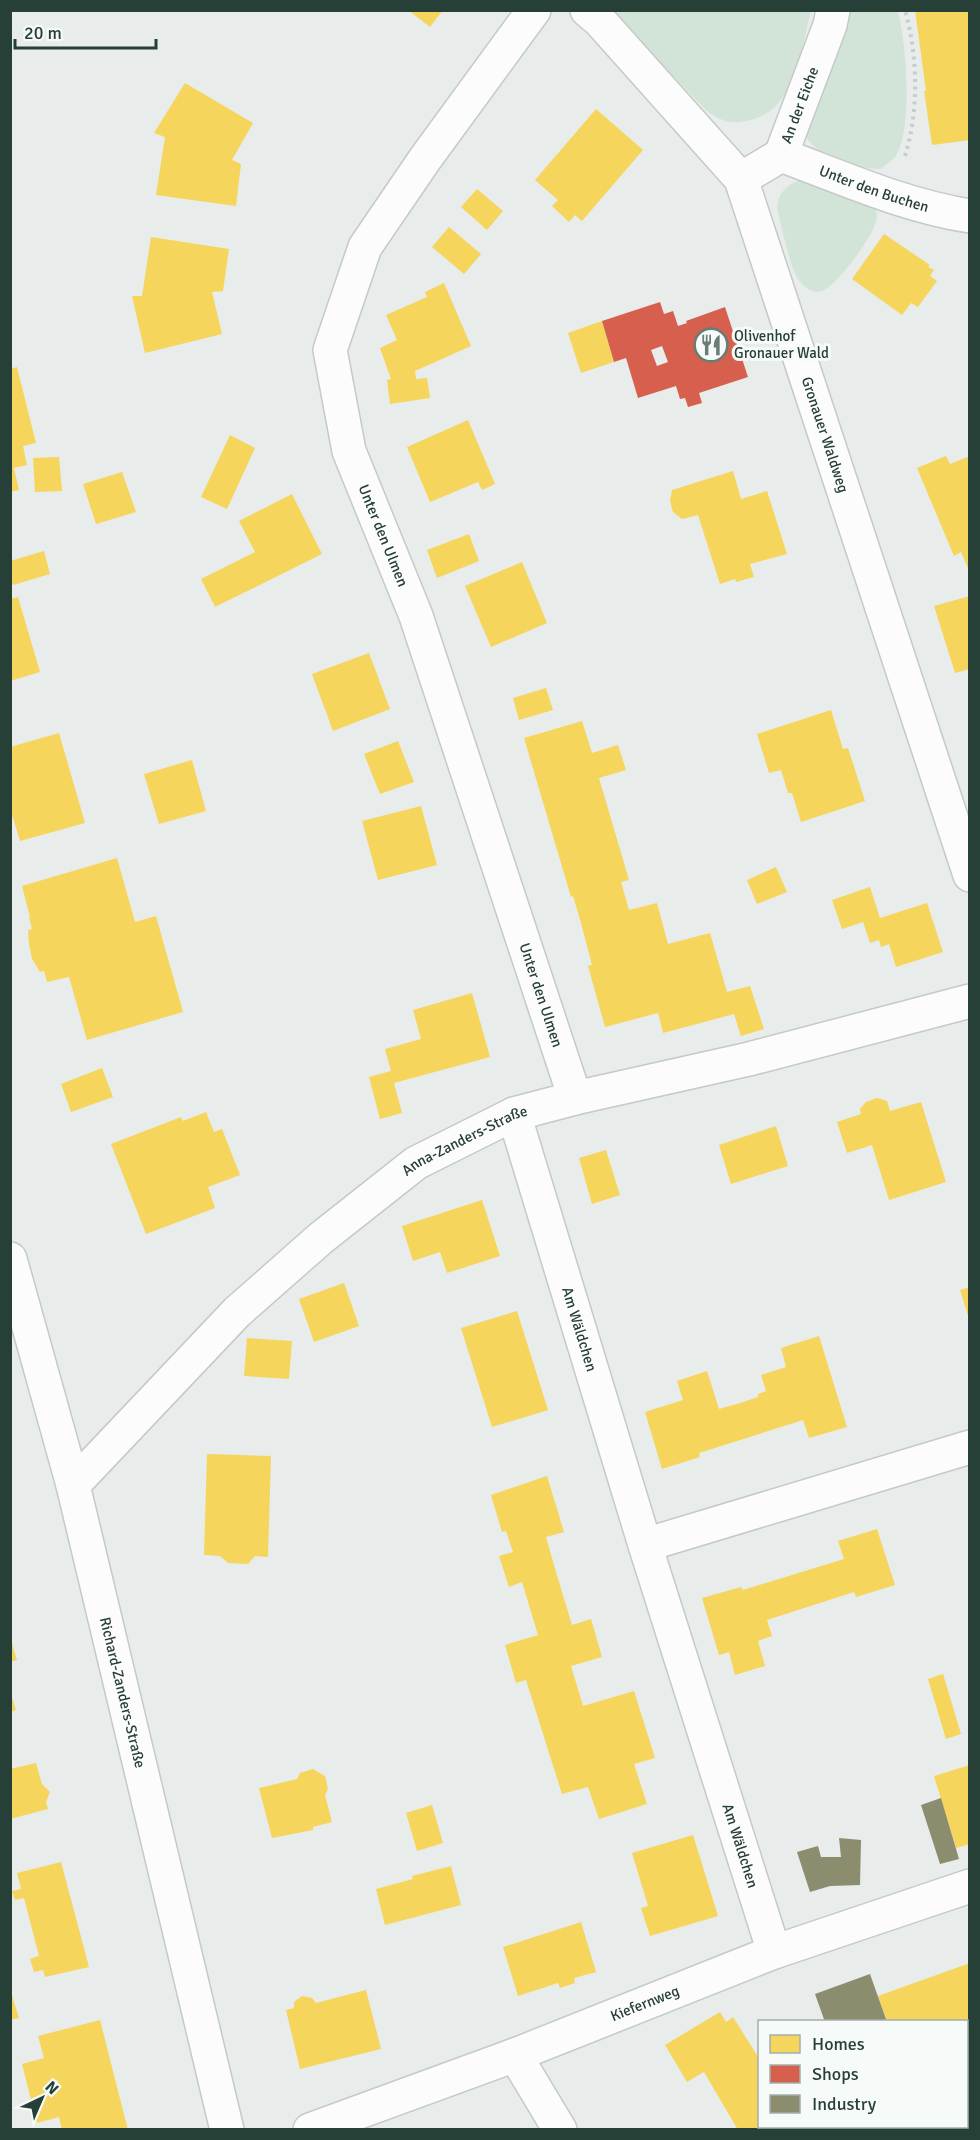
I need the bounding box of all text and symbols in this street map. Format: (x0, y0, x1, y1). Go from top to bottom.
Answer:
scale bar (15, 12, 156, 50)
text: 20 m (24, 22, 62, 44)
street label: An der Eiche (777, 64, 822, 146)
street label: Unter den Buchen (817, 161, 931, 216)
restaurant icon: Olivenhof Gronauer Wald (693, 327, 729, 363)
place label: Olivenhof Gronauer Wald (734, 327, 829, 362)
street label: Gronauer Waldweg (798, 374, 853, 495)
street label: Unter den Ulmen (355, 482, 412, 589)
street label: Unter den Ulmen (515, 941, 567, 1050)
street label: Anna-Zanders-Straße (398, 1102, 529, 1180)
street label: Am Wäldchen (558, 1285, 601, 1374)
street label: Richard-Zanders-Straße (96, 1615, 149, 1770)
street label: Am Wäldchen (719, 1801, 762, 1890)
street label: Kiefernweg (608, 1982, 682, 2025)
legend (758, 2020, 968, 2128)
text: Homes (812, 2033, 865, 2055)
text: Shops (812, 2063, 859, 2085)
north arrow (12, 2068, 72, 2128)
text: N (41, 2077, 63, 2099)
text: Industry (812, 2093, 877, 2115)

